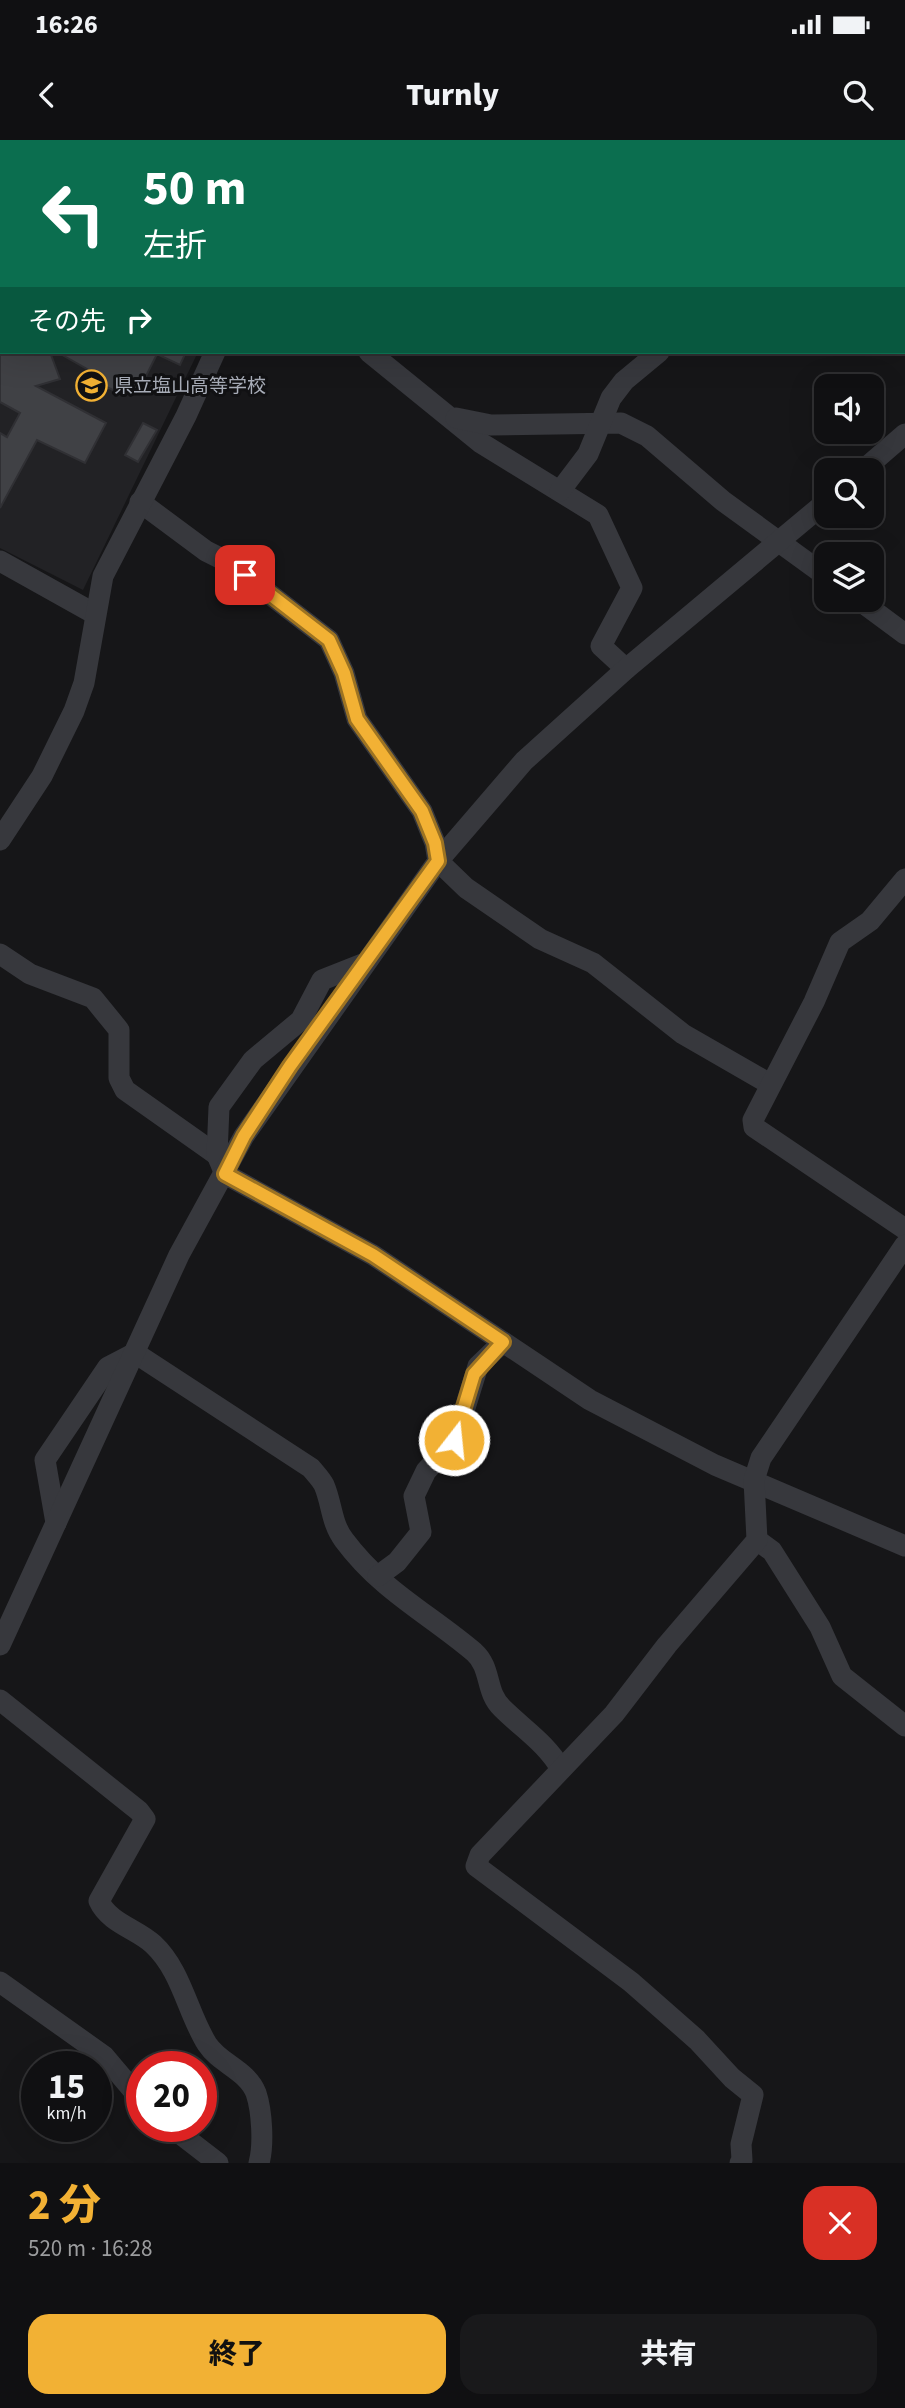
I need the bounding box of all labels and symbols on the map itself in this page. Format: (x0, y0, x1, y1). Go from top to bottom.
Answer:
school or university icon: 県立塩山高等学校 (74, 369, 108, 403)
place label: 県立塩山高等学校 (114, 373, 266, 400)
pin (215, 545, 275, 605)
position arrow (417, 1403, 491, 1477)
speed limit sign: 20 (126, 2051, 217, 2142)

